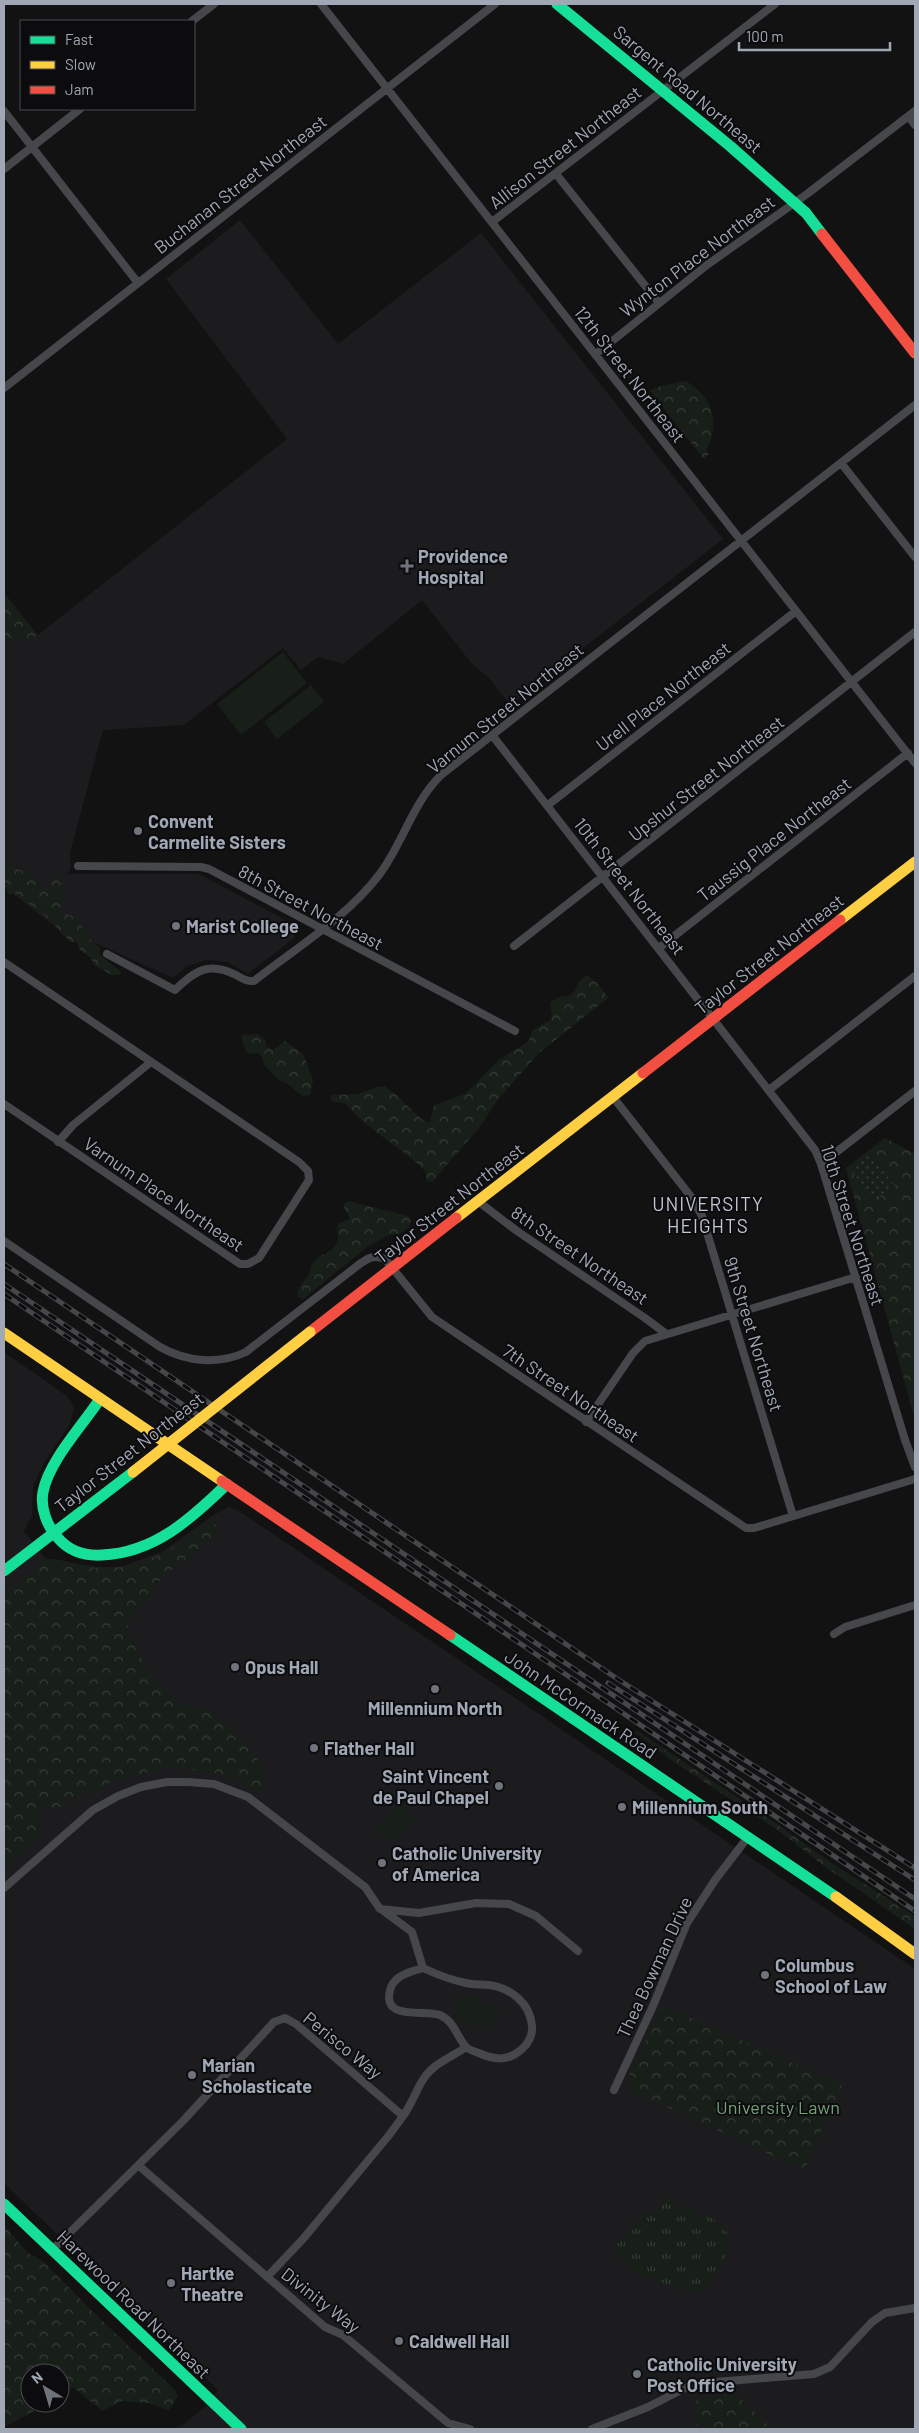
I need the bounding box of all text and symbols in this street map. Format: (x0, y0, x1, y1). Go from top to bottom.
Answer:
legend (20, 20, 195, 110)
street label: Sargent Road Northeast (609, 20, 767, 158)
scale bar (739, 20, 890, 52)
text: 100 m (746, 27, 784, 45)
text: Fast (65, 30, 93, 48)
text: Slow (65, 55, 96, 73)
text: Jam (65, 80, 94, 98)
street label: Allison Street Northeast (485, 81, 645, 213)
street label: Buchanan Street Northeast (149, 110, 331, 258)
street label: Wynton Place Northeast (615, 191, 779, 321)
street label: 12th Street Northeast (570, 301, 690, 447)
place label: Providence Hospital (418, 545, 508, 588)
marker: Providence Hospital (400, 559, 414, 573)
street label: Urell Place Northeast (591, 637, 735, 755)
street label: Varnum Street Northeast (422, 638, 588, 778)
street label: Upshur Street Northeast (624, 710, 788, 846)
street label: Taussig Place Northeast (693, 772, 855, 906)
place label: Convent Carmelite Sisters (148, 810, 286, 853)
street label: 10th Street Northeast (570, 813, 690, 959)
marker: Convent Carmelite Sisters (132, 825, 144, 837)
street label: 8th Street Northeast (235, 860, 387, 954)
street label: Taylor Street Northeast (690, 889, 848, 1019)
place label: Marist College (186, 915, 299, 937)
marker: Marist College (170, 920, 182, 932)
street label: Varnum Place Northeast (80, 1132, 248, 1256)
street label: Taylor Street Northeast (370, 1138, 528, 1268)
street label: 10th Street Northeast (817, 1142, 889, 1308)
district label: UNIVERSITY HEIGHTS (652, 1192, 764, 1237)
street label: 8th Street Northeast (507, 1201, 653, 1309)
street label: 9th Street Northeast (720, 1254, 788, 1414)
street label: 7th Street Northeast (499, 1339, 643, 1447)
street label: Taylor Street Northeast (50, 1387, 208, 1517)
street label: John McCormack Road (501, 1645, 661, 1763)
place label: Opus Hall (245, 1656, 318, 1678)
marker: Opus Hall (229, 1661, 241, 1673)
marker: Millennium North (429, 1683, 441, 1695)
place label: Millennium North (368, 1697, 502, 1719)
place label: Flather Hall (324, 1737, 414, 1759)
marker: Flather Hall (308, 1742, 320, 1754)
place label: Saint Vincent de Paul Chapel (373, 1765, 489, 1808)
marker: Saint Vincent de Paul Chapel (493, 1780, 505, 1792)
place label: Millennium South (632, 1796, 768, 1818)
marker: Millennium South (616, 1801, 628, 1813)
place label: Catholic University of America (392, 1842, 542, 1885)
marker: Catholic University of America (376, 1857, 388, 1869)
street label: Thea Bowman Drive (612, 1893, 696, 2041)
place label: Columbus School of Law (775, 1954, 887, 1997)
marker: Columbus School of Law (759, 1969, 771, 1981)
street label: Perisco Way (299, 2007, 387, 2083)
place label: Marian Scholasticate (202, 2054, 312, 2097)
marker: Marian Scholasticate (186, 2069, 198, 2081)
park label: University Lawn (716, 2096, 840, 2118)
street label: Harewood Road Northeast (53, 2225, 215, 2383)
place label: Hartke Theatre (181, 2262, 244, 2305)
street label: Divinity Way (277, 2262, 365, 2338)
marker: Hartke Theatre (165, 2277, 177, 2289)
place label: Caldwell Hall (409, 2330, 509, 2352)
marker: Caldwell Hall (393, 2335, 405, 2347)
place label: Catholic University Post Office (647, 2353, 797, 2396)
north arrow (20, 2363, 70, 2413)
text: N (28, 2368, 46, 2387)
marker: Catholic University Post Office (631, 2368, 643, 2380)

